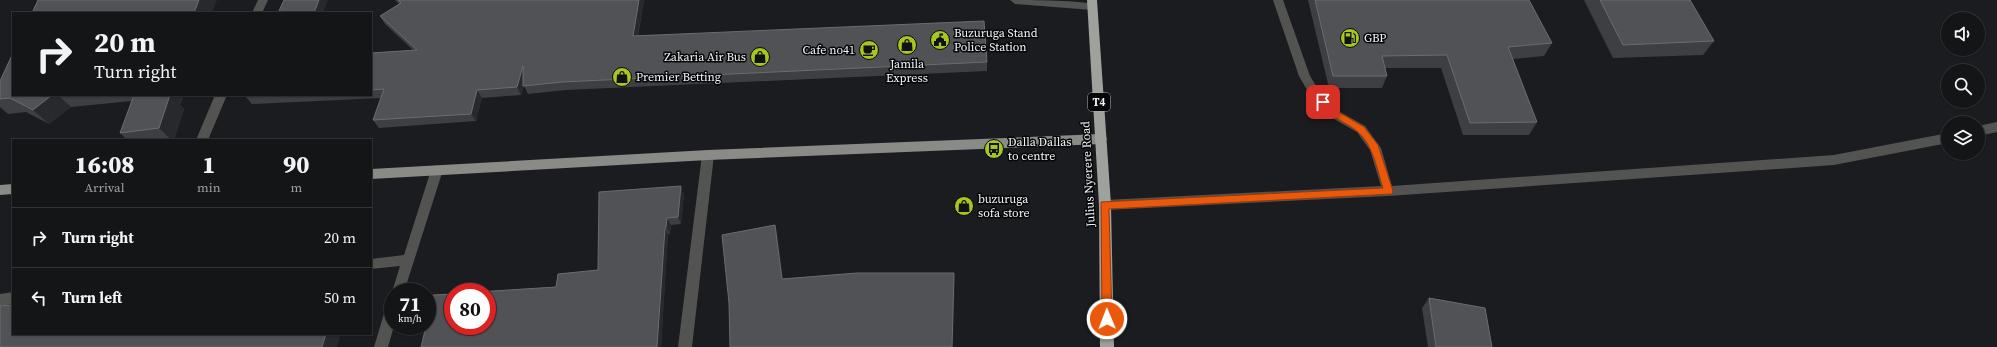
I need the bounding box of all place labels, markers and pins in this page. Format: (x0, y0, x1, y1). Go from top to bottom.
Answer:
place label: Buzuruga Stand Police Station (954, 25, 1038, 55)
fuel station icon: GBP (1339, 27, 1361, 49)
public building icon: Buzuruga Stand Police Station (929, 29, 951, 51)
place label: GBP (1364, 30, 1386, 46)
shop icon: Jamila Express (896, 34, 918, 56)
cafe icon: Cafe no41 (858, 39, 880, 61)
place label: Cafe no41 (802, 42, 855, 58)
shop icon: Zakaria Air Bus (749, 46, 771, 68)
place label: Zakaria Air Bus (664, 49, 746, 65)
place label: Jamila Express (886, 56, 928, 86)
shop icon: Premier Betting (611, 66, 633, 88)
place label: Premier Betting (636, 69, 721, 85)
pin (1306, 85, 1340, 119)
place label: Dalla Dallas to centre (1008, 134, 1072, 164)
bus stop icon: Dalla Dallas to centre (983, 138, 1005, 160)
place label: buzuruga sofa store (978, 191, 1030, 221)
shop icon: buzuruga sofa store (953, 195, 975, 217)

